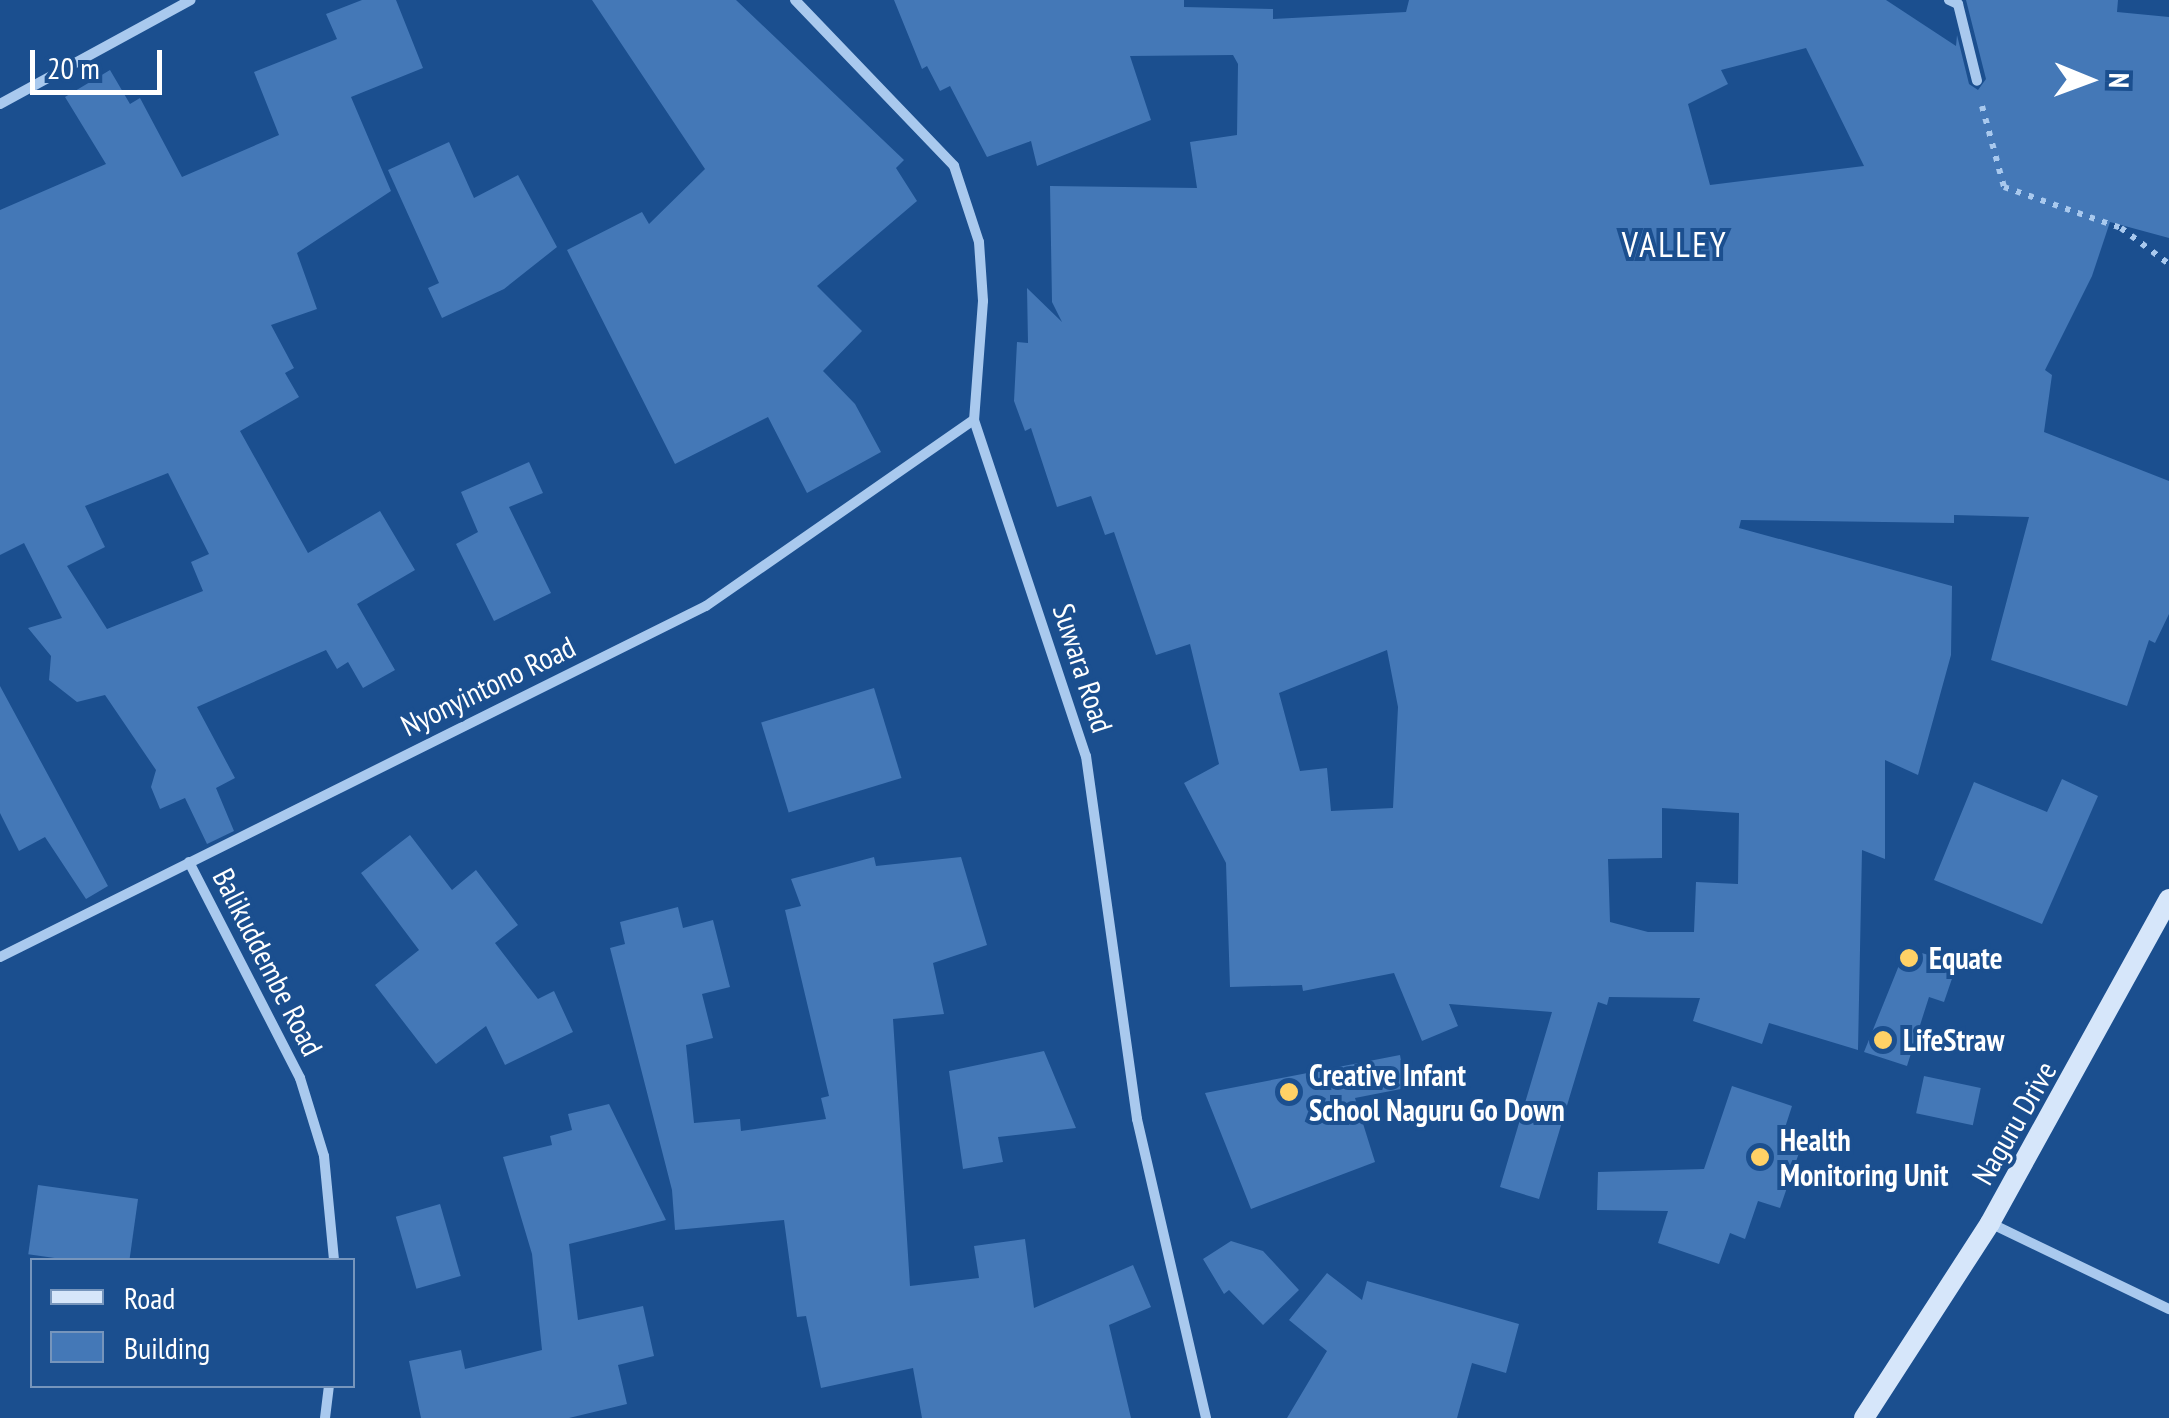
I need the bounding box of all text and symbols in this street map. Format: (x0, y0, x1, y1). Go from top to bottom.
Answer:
scale bar (35, 30, 168, 92)
north arrow (2039, 30, 2139, 130)
text: 20 m (47, 48, 100, 87)
text: N (2101, 73, 2138, 88)
district label: VALLEY (1622, 223, 1728, 265)
street label: Suwara Road (1045, 599, 1121, 737)
street label: Nyonyintono Road (395, 628, 581, 744)
street label: Balikuddembe Road (205, 862, 331, 1062)
place label: Equate (1929, 940, 2003, 976)
marker: Equate (1898, 947, 1920, 969)
place label: LifeStraw (1903, 1022, 2004, 1058)
marker: LifeStraw (1872, 1029, 1894, 1051)
street label: Naguru Drive (1964, 1055, 2064, 1191)
place label: Creative Infant School Naguru Go Down (1309, 1057, 1565, 1128)
marker: Creative Infant School Naguru Go Down (1278, 1081, 1300, 1103)
place label: Health Monitoring Unit (1780, 1122, 1948, 1192)
marker: Health Monitoring Unit (1749, 1146, 1771, 1168)
legend (30, 1258, 355, 1388)
text: Road (124, 1278, 175, 1317)
text: Building (124, 1328, 210, 1367)

